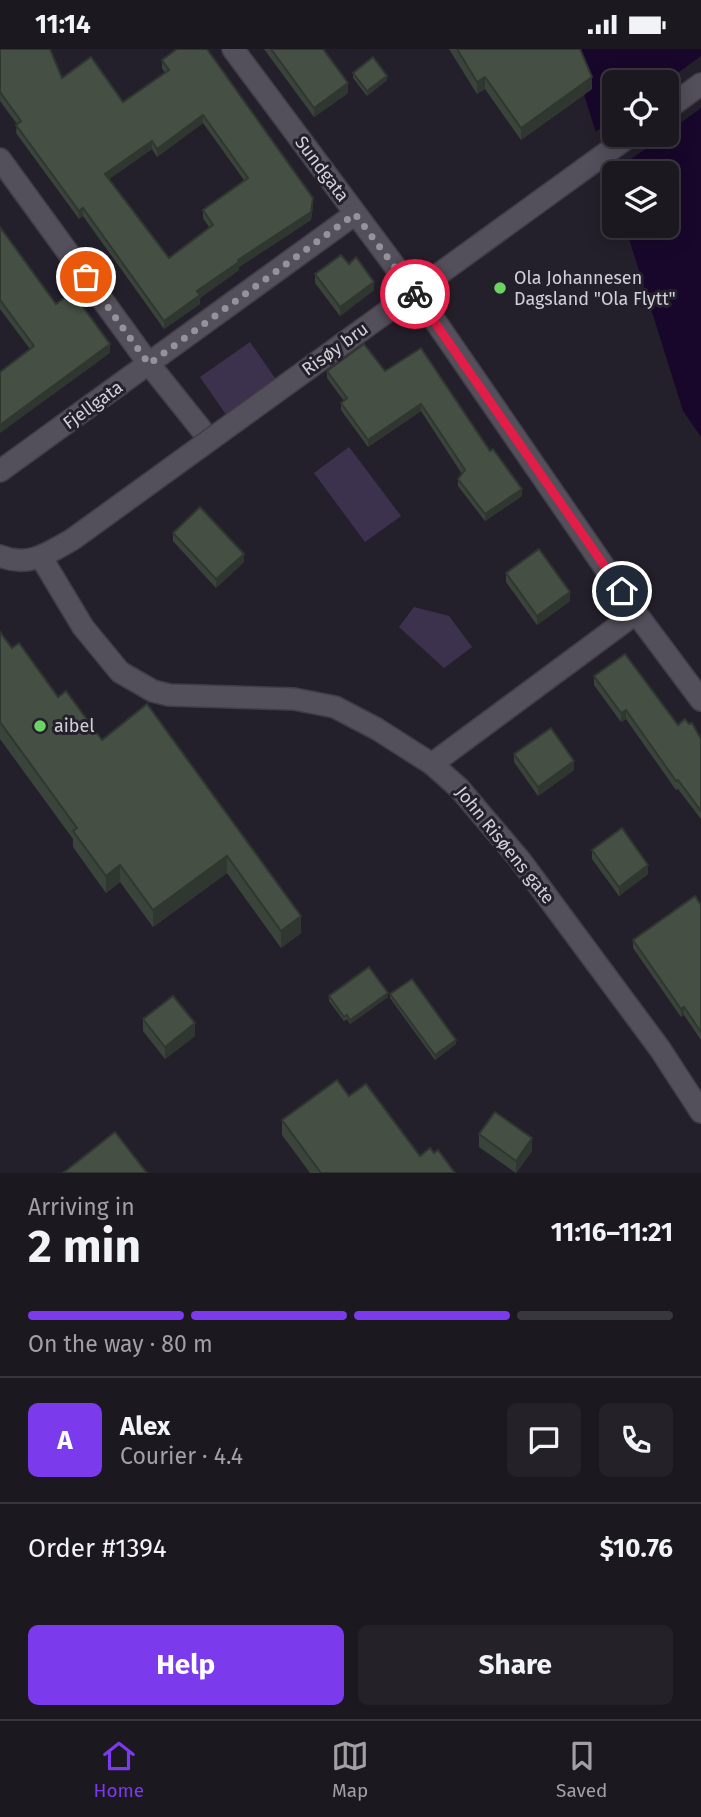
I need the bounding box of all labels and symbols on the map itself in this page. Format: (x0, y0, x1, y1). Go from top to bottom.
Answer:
street label: Sundgata (290, 132, 354, 206)
pin (56, 247, 116, 307)
courier (380, 259, 450, 329)
place label: Ola Johannesen Dagsland "Ola Flytt" (514, 267, 676, 310)
marker: Ola Johannesen Dagsland "Ola Flytt" (492, 280, 508, 296)
street label: Risøy bru (298, 318, 372, 380)
street label: Fjellgata (59, 376, 127, 434)
pin (592, 561, 652, 621)
place label: aibel (54, 715, 95, 737)
marker: aibel (32, 718, 48, 734)
street label: John Risøens gate (451, 782, 559, 908)

